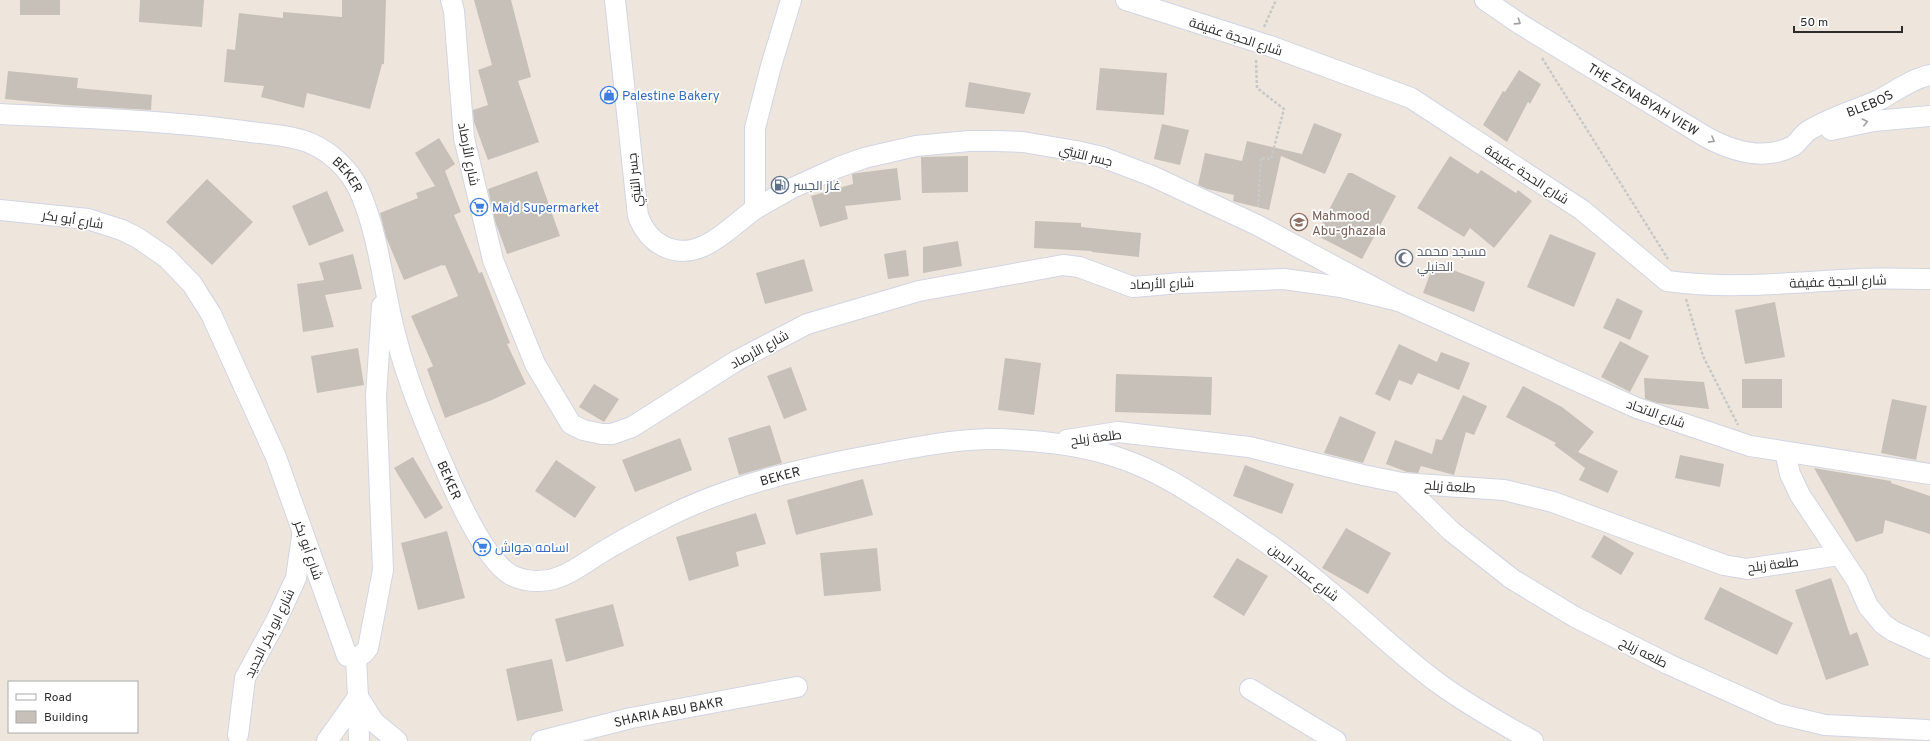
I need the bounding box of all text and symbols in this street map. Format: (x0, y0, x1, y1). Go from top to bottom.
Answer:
scale bar (1794, 8, 1902, 34)
street label: شارع الحجة عفيفة (1187, 15, 1284, 61)
text: 50 m (1800, 15, 1828, 31)
one-way arrow (1514, 17, 1521, 25)
street label: THE ZENABYAH VIEW (1584, 61, 1701, 141)
shop icon: Palestine Bakery (599, 85, 619, 105)
street label: BLEBOS (1845, 88, 1897, 122)
place label: Palestine Bakery (622, 89, 720, 105)
one-way arrow (1862, 119, 1869, 127)
street label: شارع الأرصاد (453, 121, 481, 187)
one-way arrow (1708, 136, 1716, 143)
street label: شارع الحجة عفيفة (1481, 142, 1571, 209)
street label: جسر التيتي (1057, 143, 1114, 172)
street label: جسر التيتي (625, 152, 648, 208)
street label: BEKER (328, 154, 365, 196)
fuel station icon: غاز الجسر (770, 175, 790, 195)
place label: غاز الجسر (792, 179, 841, 195)
supermarket icon: Majd Supermarket (469, 197, 489, 217)
place label: Majd Supermarket (492, 201, 599, 217)
street label: شارع أبو بكر (40, 206, 105, 234)
place label: Mahmood Abu-ghazala (1312, 209, 1386, 240)
school or university icon: Mahmood Abu-ghazala (1289, 212, 1309, 232)
place label: مسجد محمد الحنبلي (1417, 245, 1486, 277)
mosque icon: مسجد محمد الحنبلي (1394, 248, 1414, 268)
street label: شارع الحجة عفيفة (1789, 273, 1887, 293)
street label: شارع الأرصاد (1130, 276, 1194, 294)
street label: شارع الأرصاد (728, 328, 792, 373)
street label: شارع الاتحاد (1624, 397, 1687, 433)
street label: طلعة زبلح (1070, 428, 1123, 450)
street label: BEKER (432, 459, 464, 503)
street label: BEKER (759, 464, 802, 491)
street label: طلعة زبلح (1424, 478, 1476, 498)
street label: شارع أبو بكر (289, 517, 327, 582)
supermarket icon: اسامه هواش (472, 537, 492, 557)
place label: اسامه هواش (495, 541, 569, 557)
street label: شارع عماد الدين (1265, 541, 1341, 606)
street label: طلعة زبلح (1747, 555, 1800, 577)
street label: شارع ابو بكر الجديد (242, 587, 299, 681)
street label: طلعه زبلح (1616, 635, 1670, 673)
legend (8, 681, 138, 733)
text: Road (44, 690, 72, 706)
street label: SHARIA ABU BAKR (613, 695, 725, 732)
text: Building (44, 710, 88, 726)

